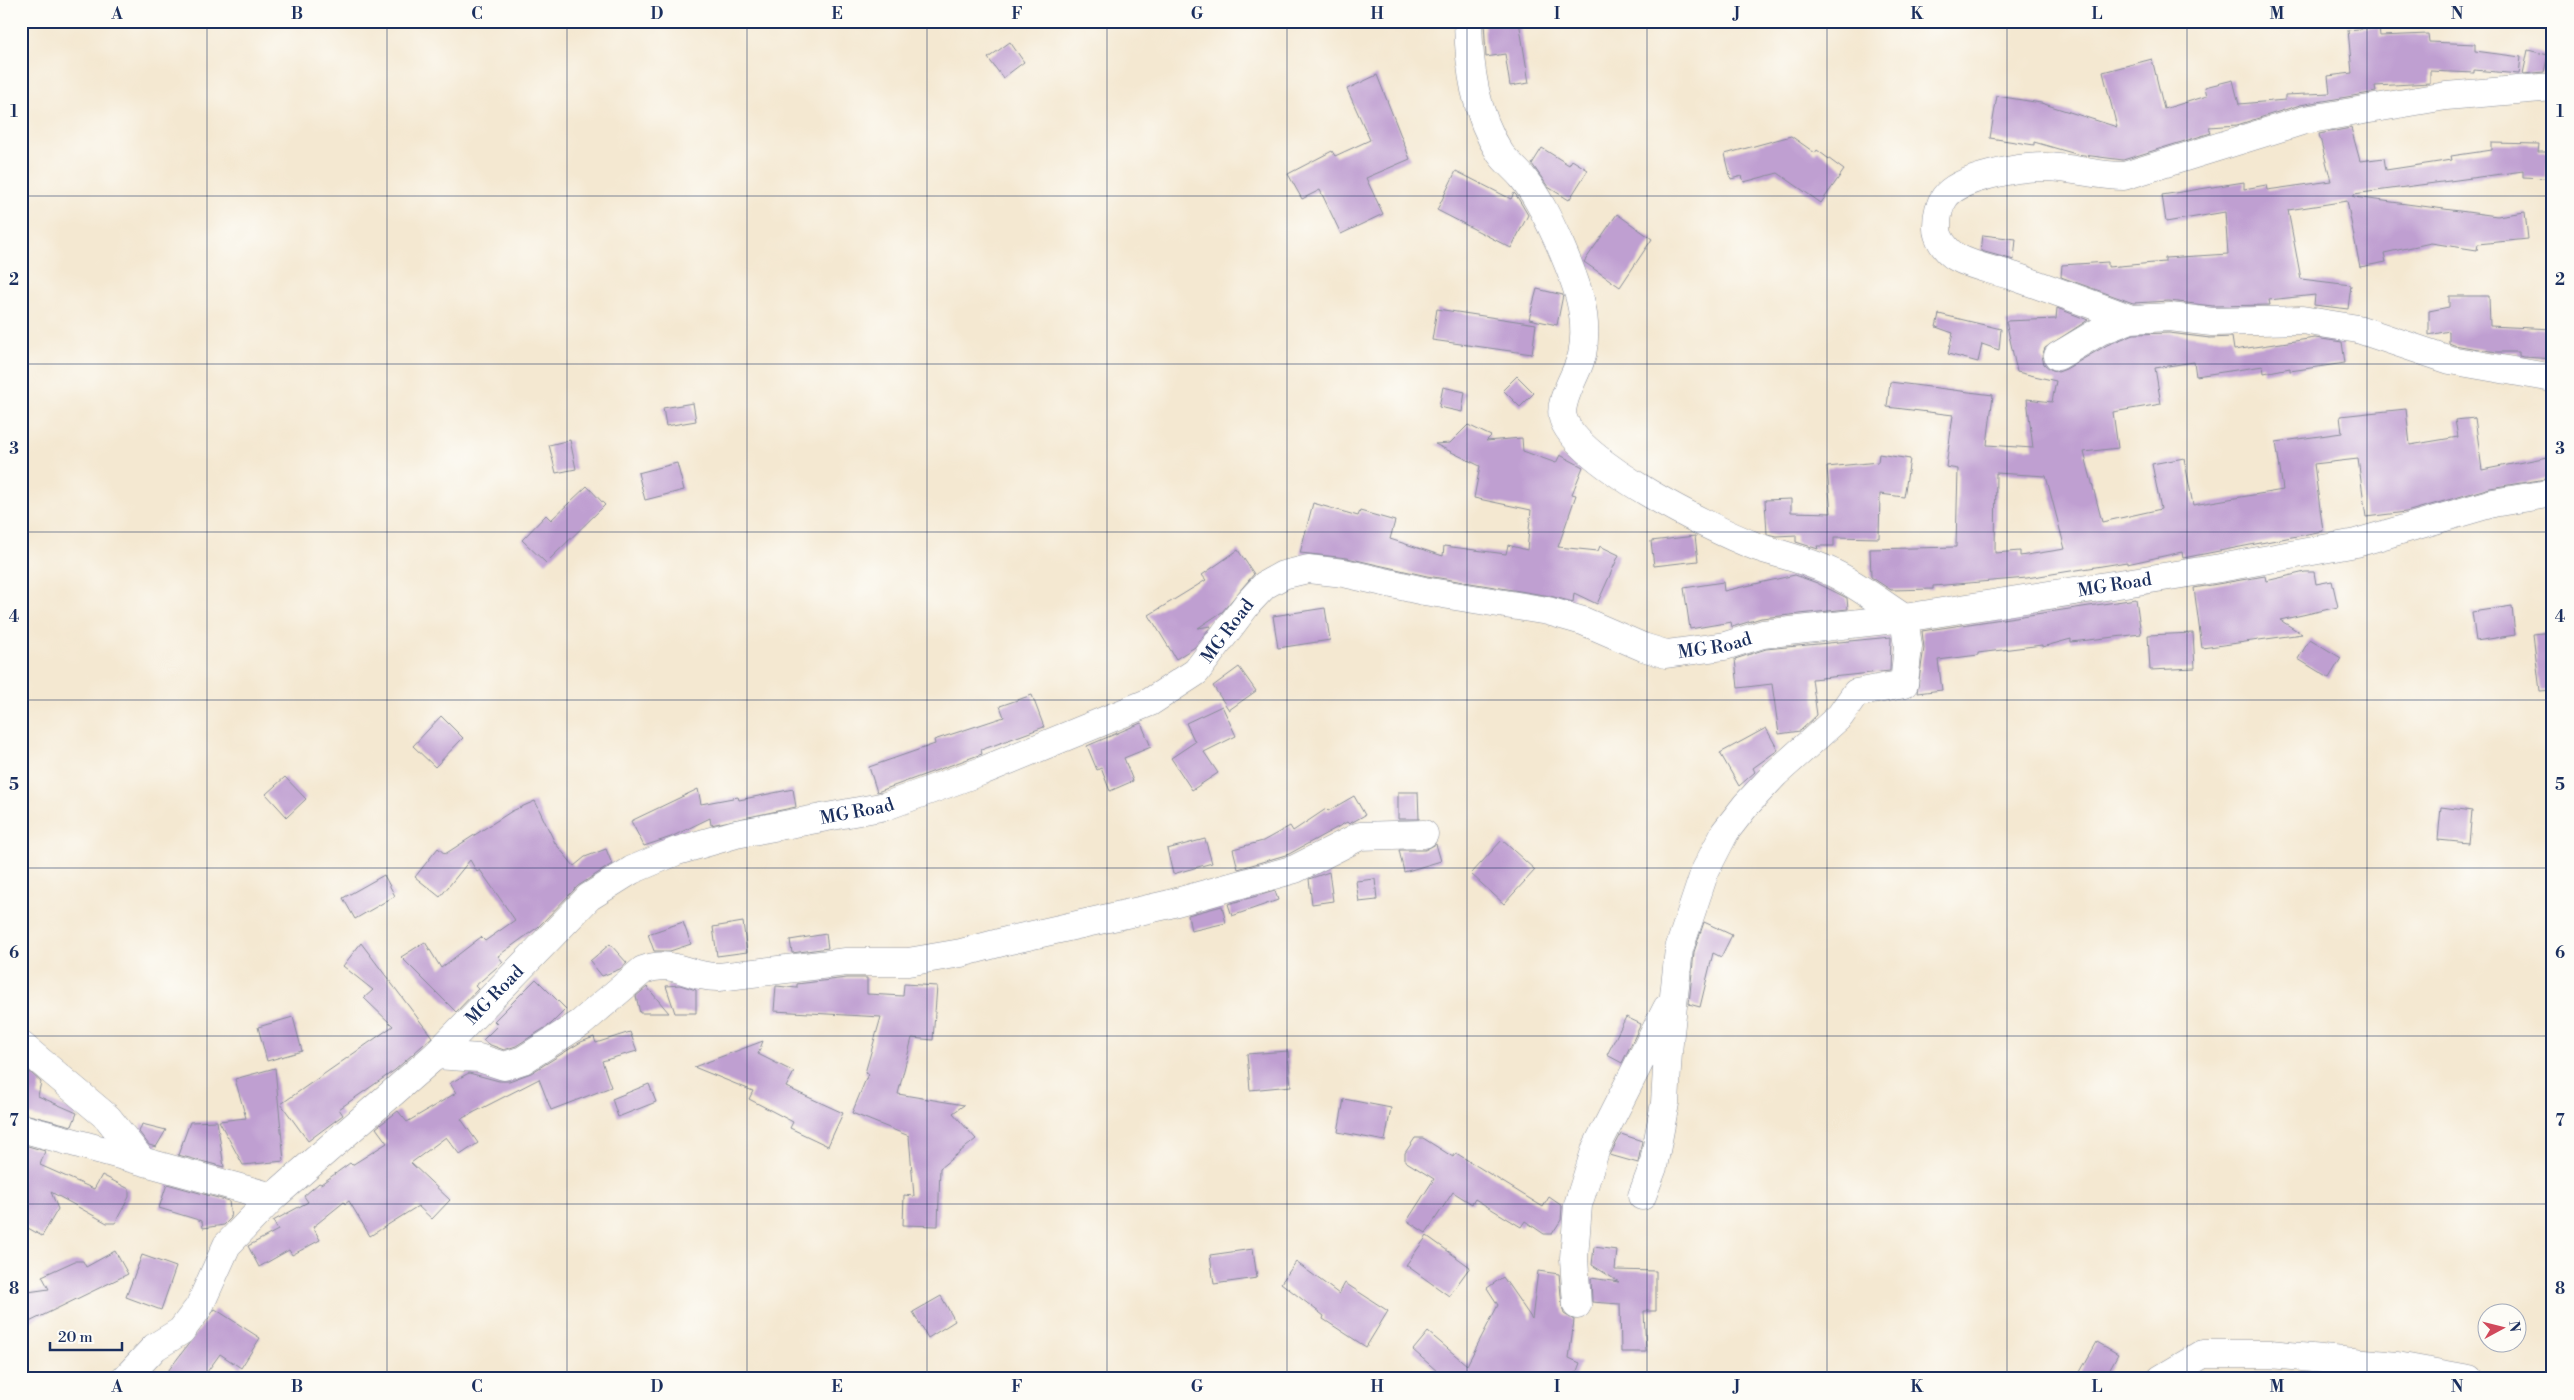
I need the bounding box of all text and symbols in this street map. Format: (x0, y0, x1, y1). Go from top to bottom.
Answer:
text: A (110, 4, 123, 24)
text: B (291, 4, 303, 24)
text: C (471, 4, 483, 24)
text: D (651, 4, 664, 24)
text: E (831, 4, 843, 24)
text: F (1011, 4, 1023, 24)
text: G (1191, 4, 1204, 24)
text: H (1370, 4, 1384, 24)
text: I (1554, 4, 1560, 24)
text: J (1732, 4, 1740, 24)
text: K (1911, 4, 1925, 24)
text: L (2092, 4, 2103, 24)
text: M (2270, 4, 2285, 24)
text: N (2451, 4, 2464, 24)
text: 1 (10, 102, 18, 122)
text: 1 (2556, 102, 2564, 122)
text: 2 (9, 270, 19, 290)
text: 2 (2555, 270, 2565, 290)
text: 3 (9, 439, 19, 459)
text: 3 (2555, 439, 2565, 459)
street label: MG Road (2076, 567, 2154, 602)
street label: MG Road (1195, 593, 1259, 667)
text: 4 (9, 607, 20, 627)
text: 4 (2555, 607, 2566, 627)
street label: MG Road (1677, 627, 1755, 664)
text: 5 (9, 775, 19, 795)
text: 5 (2555, 775, 2565, 795)
street label: MG Road (818, 792, 898, 830)
text: 6 (9, 943, 19, 963)
text: 6 (2555, 943, 2565, 963)
street label: MG Road (460, 959, 529, 1030)
text: 7 (9, 1111, 19, 1131)
text: 7 (2555, 1111, 2565, 1131)
text: 8 (9, 1279, 19, 1299)
text: 8 (2555, 1279, 2565, 1299)
north arrow (2476, 1302, 2526, 1352)
scale bar (50, 1320, 122, 1352)
text: N (2504, 1320, 2524, 1333)
text: 20 m (58, 1328, 93, 1347)
text: A (110, 1377, 123, 1397)
text: B (291, 1377, 303, 1397)
text: C (471, 1377, 483, 1397)
text: D (651, 1377, 664, 1397)
text: E (831, 1377, 843, 1397)
text: F (1011, 1377, 1023, 1397)
text: G (1191, 1377, 1204, 1397)
text: H (1370, 1377, 1384, 1397)
text: I (1554, 1377, 1560, 1397)
text: J (1732, 1377, 1740, 1397)
text: K (1911, 1377, 1925, 1397)
text: L (2092, 1377, 2103, 1397)
text: M (2270, 1377, 2285, 1397)
text: N (2451, 1377, 2464, 1397)

